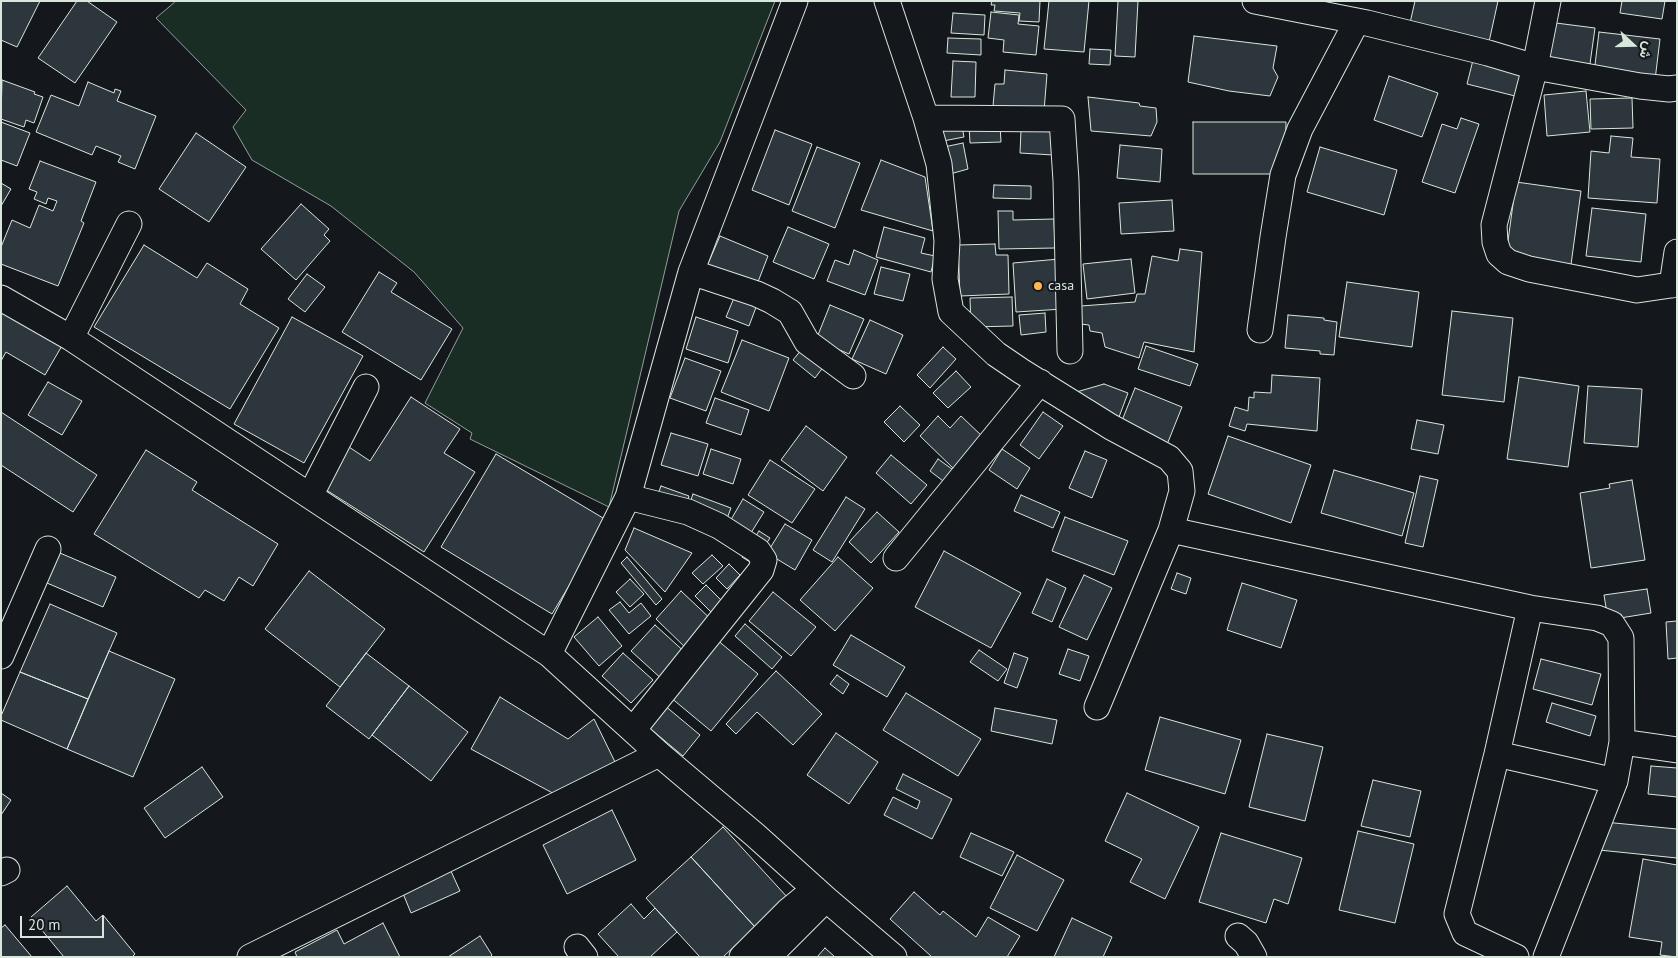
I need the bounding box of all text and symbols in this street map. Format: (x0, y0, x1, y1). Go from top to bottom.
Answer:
north arrow (1608, 20, 1658, 70)
text: ش (1636, 39, 1658, 61)
place label: casa (1048, 278, 1074, 294)
marker: casa (1032, 280, 1044, 292)
scale bar (22, 906, 106, 938)
text: 20 m (28, 915, 61, 934)

